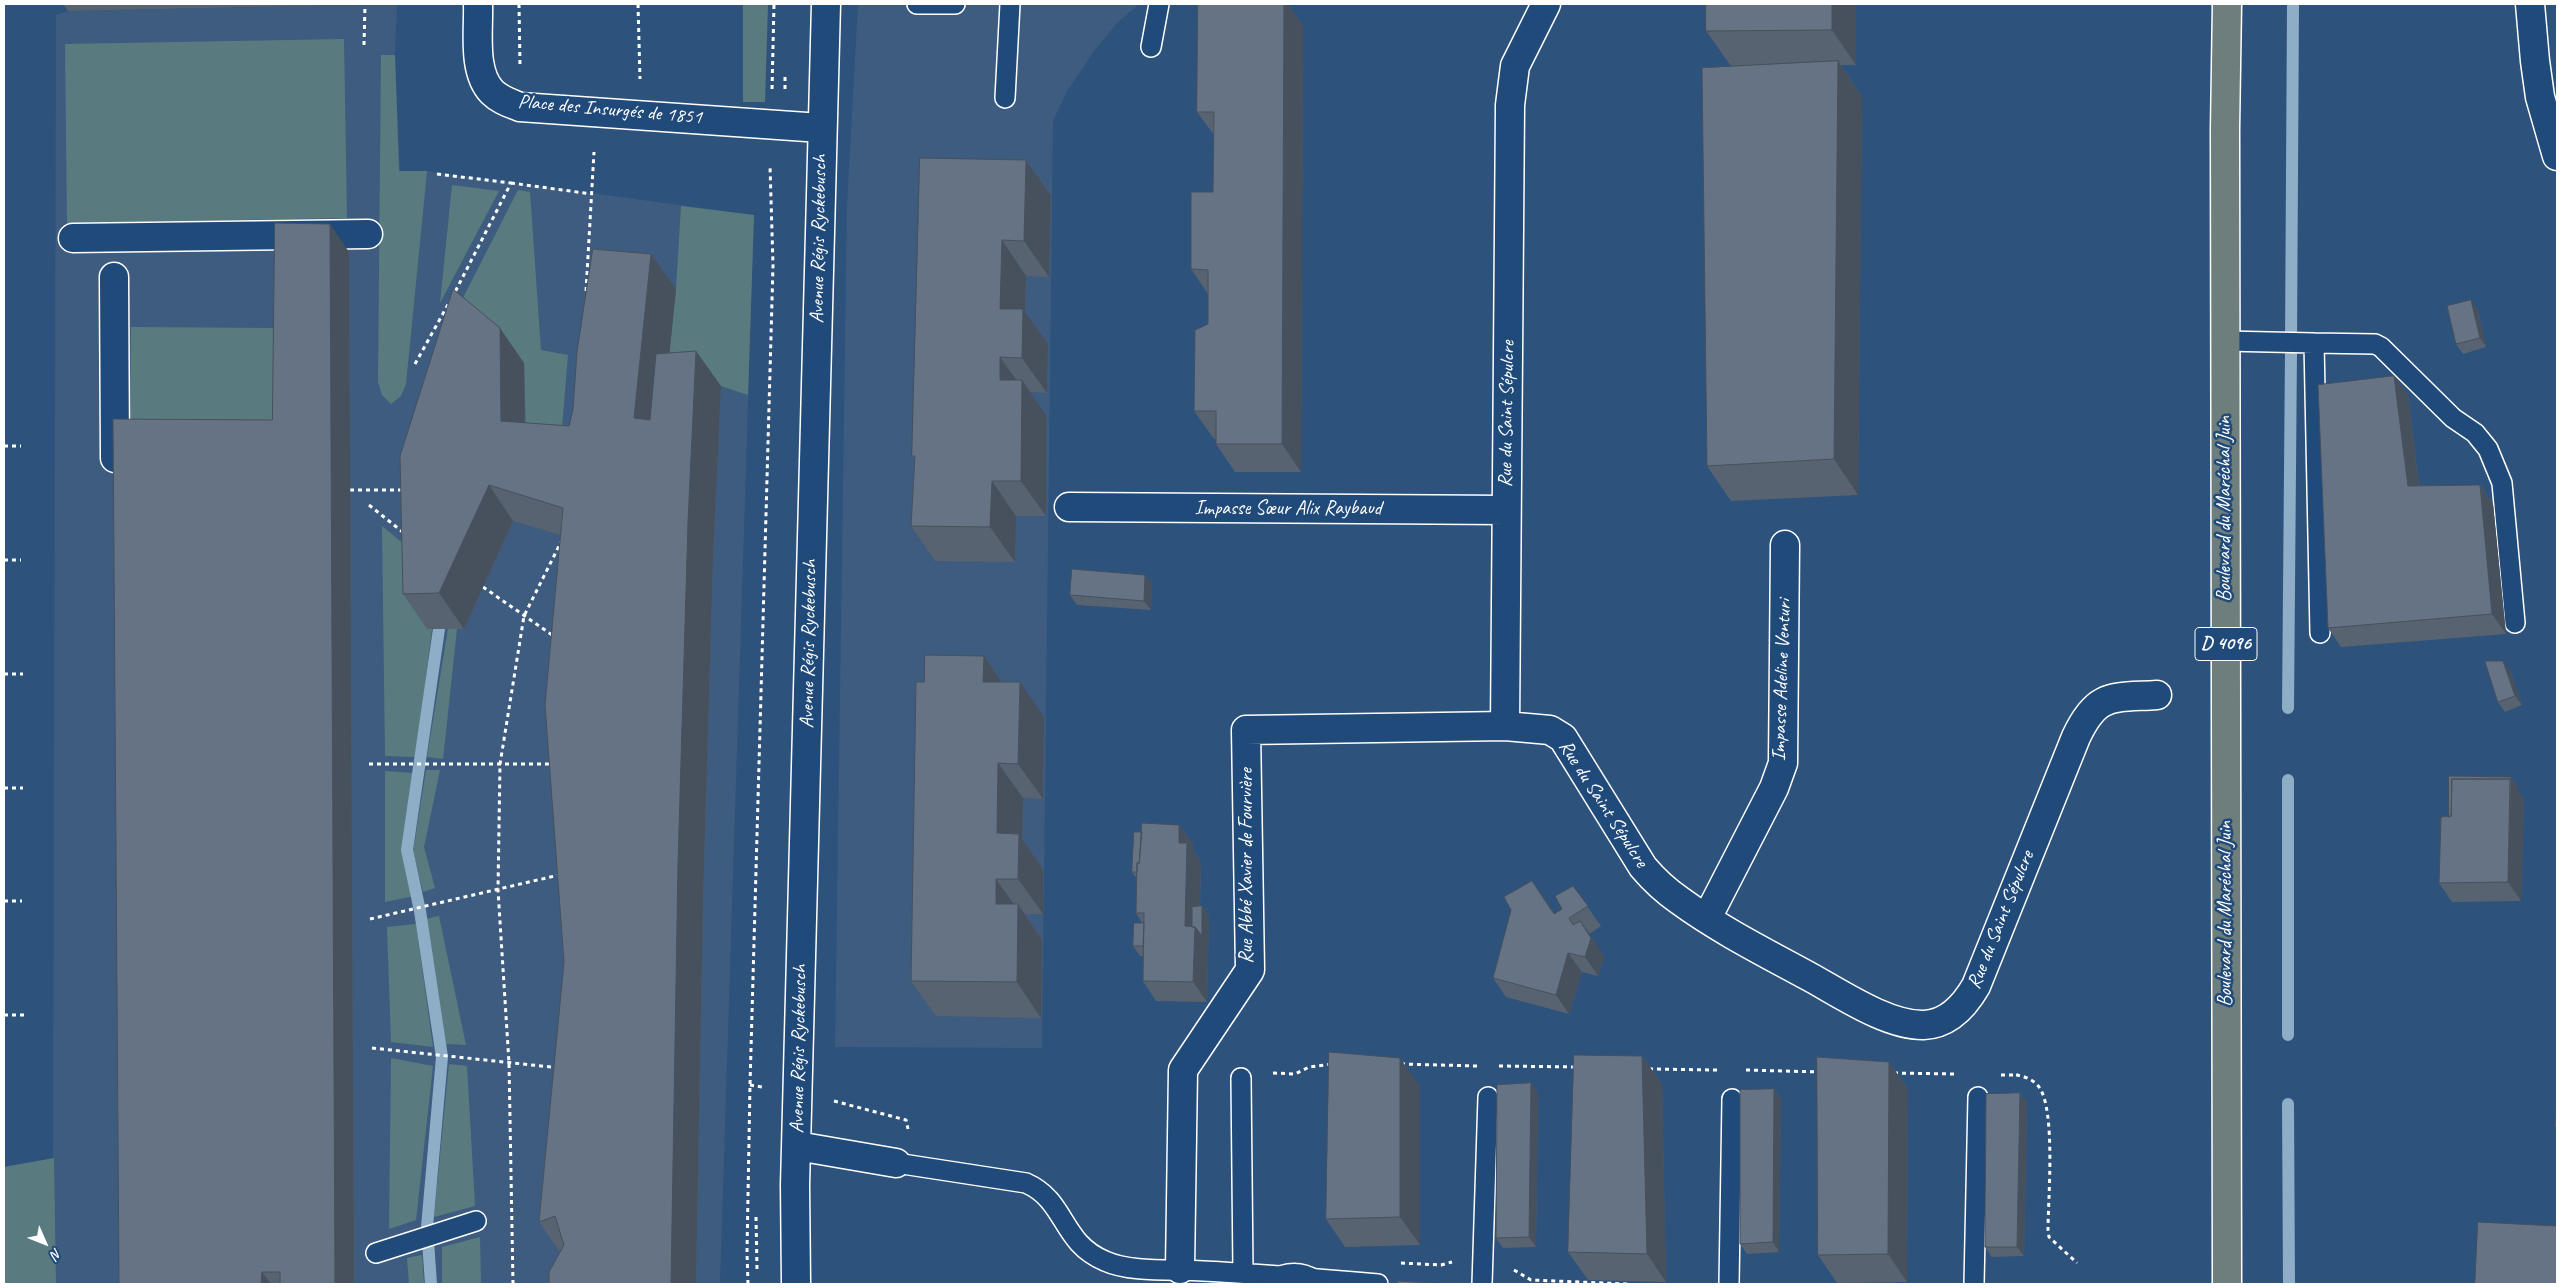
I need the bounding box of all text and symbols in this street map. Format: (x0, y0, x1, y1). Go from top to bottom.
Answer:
street label: Place des Insurgés de 1851 (517, 90, 703, 130)
street label: Avenue Régis Ryckebusch (806, 154, 832, 324)
street label: Rue du Saint Sépulcre (1494, 340, 1520, 488)
street label: Boulevard du Maréchal Juin (2213, 416, 2237, 602)
street label: Impasse Sœur Alix Raybaud (1195, 497, 1381, 521)
street label: Avenue Régis Ryckebusch (796, 559, 822, 729)
street label: Impasse Adeline Venturi (1767, 599, 1797, 761)
road number: D 4096 (2195, 628, 2257, 661)
street label: Rue du Saint Sépulcre (1553, 736, 1653, 872)
street label: Rue Abbé Xavier de Fourvière (1235, 768, 1259, 964)
street label: Boulevard du Maréchal Juin (2214, 821, 2238, 1007)
street label: Rue du Saint Sépulcre (1962, 847, 2040, 993)
street label: Avenue Régis Ryckebusch (786, 964, 812, 1134)
north arrow (20, 1218, 70, 1268)
text: N (47, 1245, 65, 1263)

